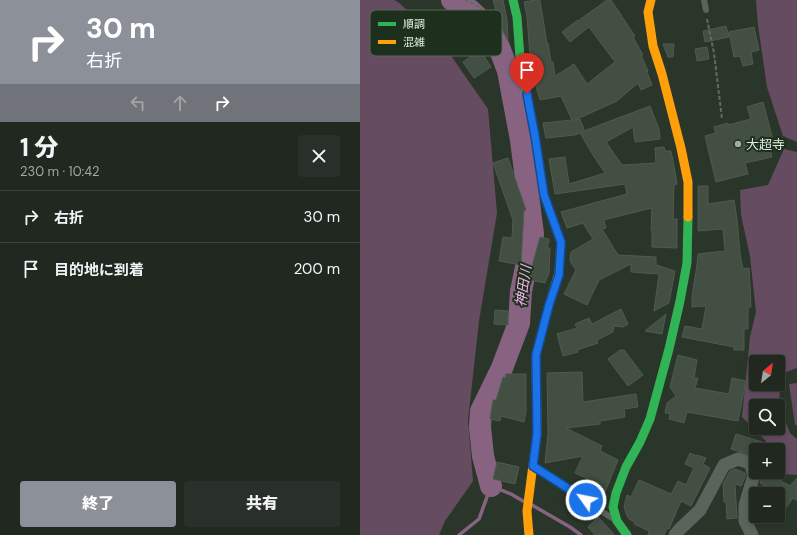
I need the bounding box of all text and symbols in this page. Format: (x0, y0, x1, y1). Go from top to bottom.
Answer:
text: 30 m (86, 10, 156, 47)
legend (370, 10, 502, 56)
icon: right (20, 16, 72, 68)
text: 順調 (403, 17, 425, 31)
text: 混雑 (403, 35, 425, 49)
text: 右折 (86, 49, 122, 73)
pin (510, 53, 544, 94)
icon: arrive (516, 59, 538, 81)
icon: left (127, 92, 149, 114)
icon: ahead (169, 92, 191, 114)
icon: right (211, 92, 233, 114)
text: 1 分 (20, 132, 58, 163)
button: close (298, 135, 340, 177)
place label: 大超寺 (746, 136, 785, 153)
marker: 大超寺 (733, 139, 743, 149)
text: 230 m · 10:42 (20, 163, 100, 180)
icon: right (20, 206, 42, 228)
text: 30 m (304, 207, 340, 227)
text: 右折 (54, 208, 84, 228)
icon: arrive (20, 258, 42, 280)
text: 200 m (294, 259, 340, 279)
text: 目的地に到着 (54, 260, 144, 280)
water label: 神田川 (511, 262, 535, 308)
north arrow (749, 355, 785, 391)
map controls (749, 355, 785, 523)
button: search (749, 399, 785, 435)
button: + (749, 443, 785, 479)
position arrow (565, 479, 607, 521)
button: 終了 (20, 481, 176, 527)
button: 共有 (184, 481, 340, 527)
button: − (749, 487, 785, 523)

